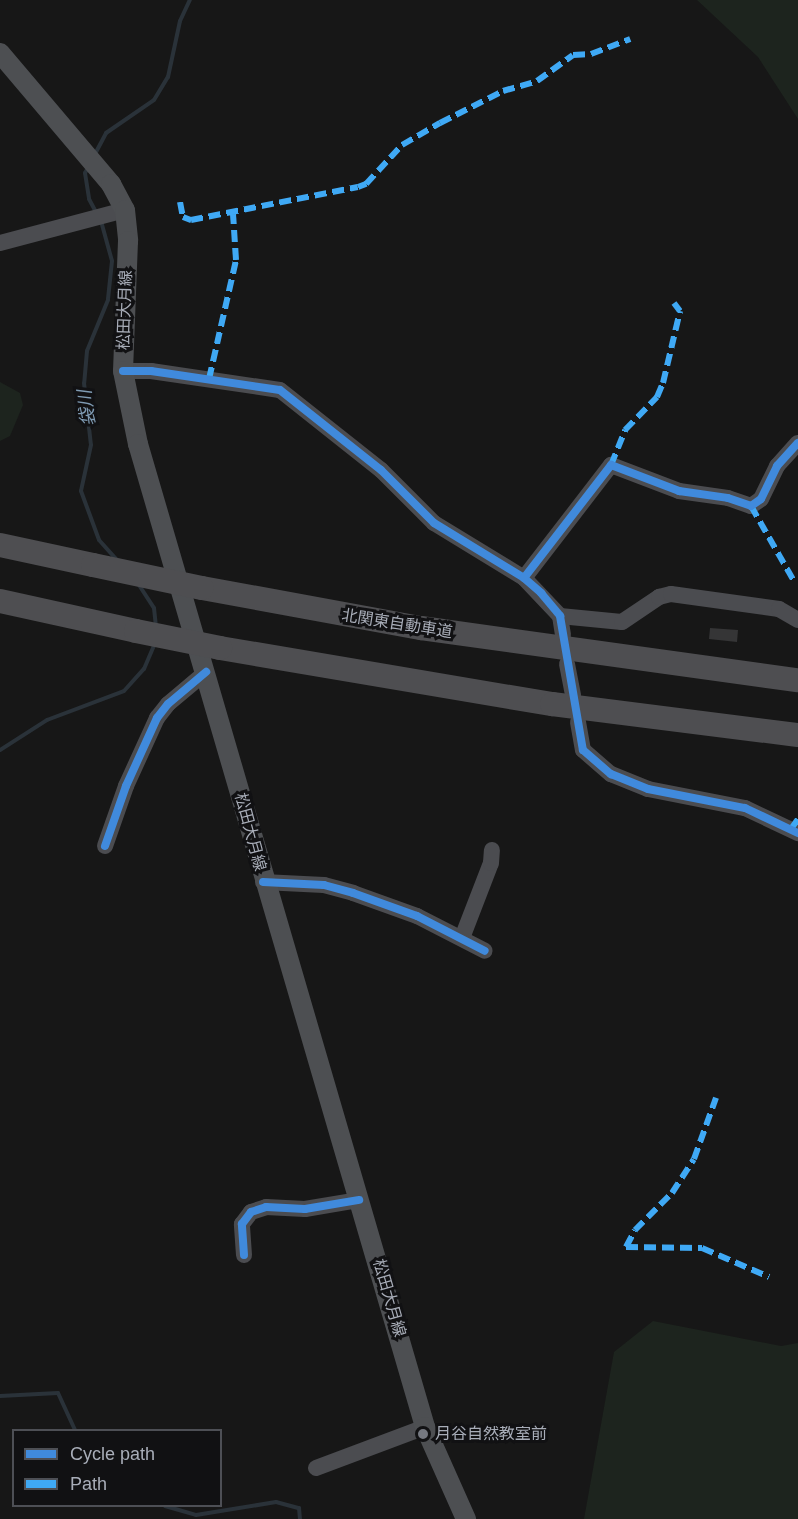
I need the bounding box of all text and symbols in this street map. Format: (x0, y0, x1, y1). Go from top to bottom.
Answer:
street label: 松田大月線 (114, 270, 136, 350)
water label: 袋川 (74, 389, 100, 427)
street label: 北関東自動車道 (340, 606, 454, 642)
street label: 松田大月線 (230, 791, 270, 873)
street label: 松田大月線 (369, 1257, 409, 1339)
place label: 月谷自然教室前 (435, 1424, 547, 1444)
marker: 月谷自然教室前 (416, 1427, 430, 1441)
legend (12, 1429, 222, 1507)
text: Cycle path (70, 1444, 155, 1464)
text: Path (70, 1474, 107, 1494)

